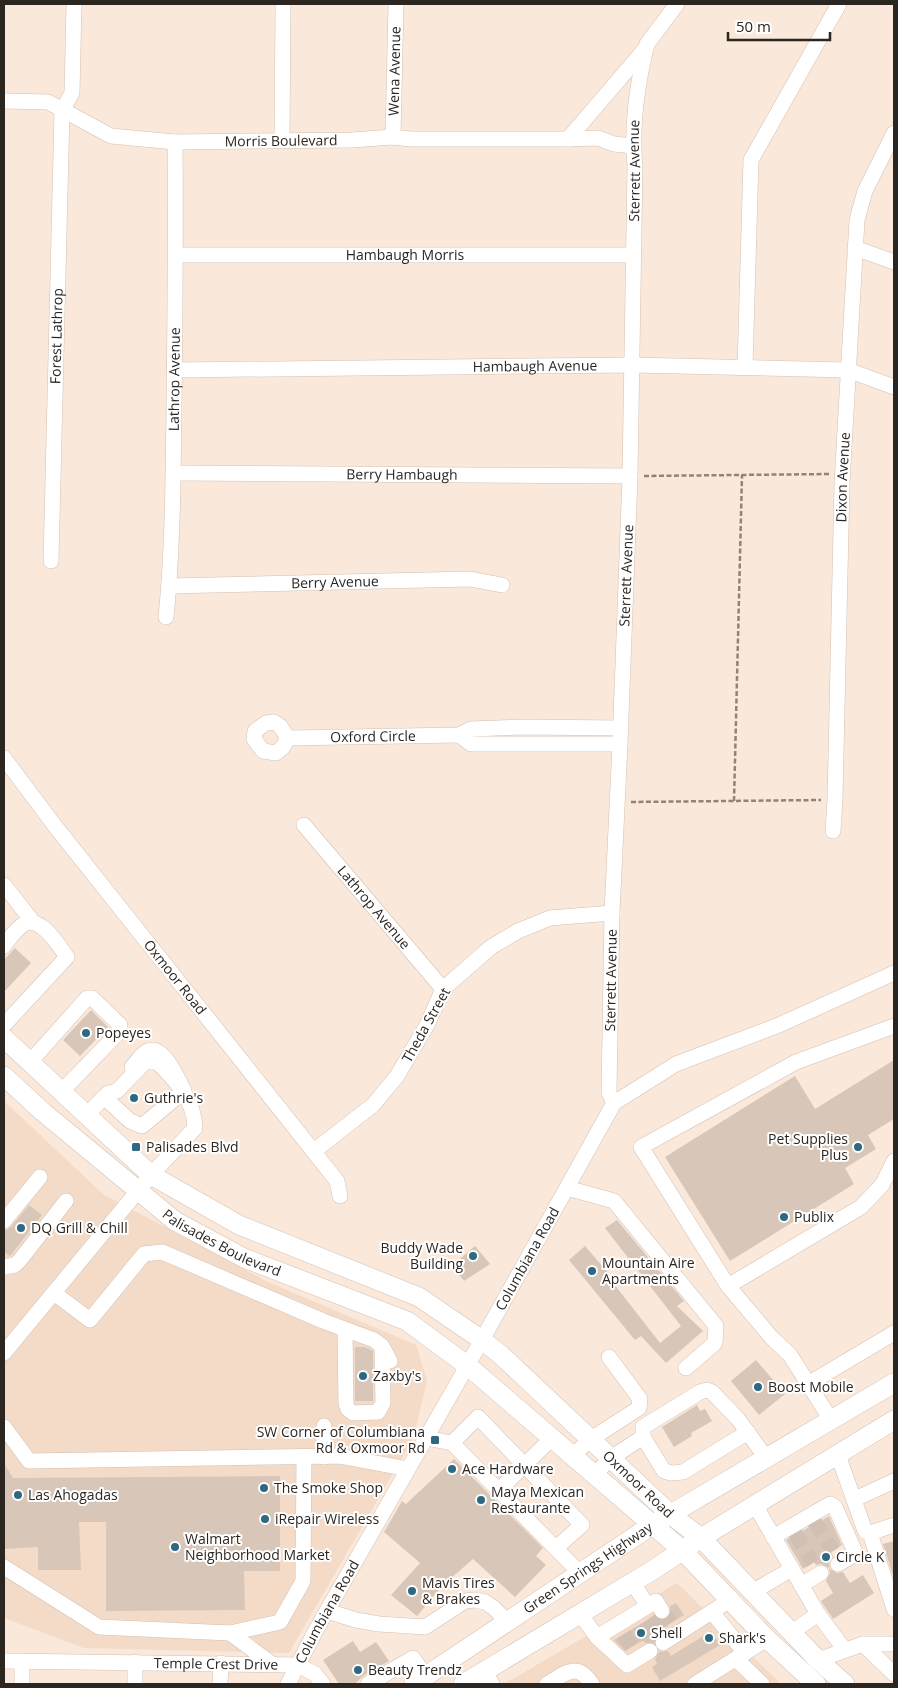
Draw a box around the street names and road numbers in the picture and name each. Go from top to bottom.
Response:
street label: Wena Avenue [383,26,404,116]
street label: Sterrett Avenue [624,119,644,222]
street label: Morris Boulevard [225,130,338,150]
street label: Hambaugh Morris [346,245,465,264]
street label: Forest Lathrop [45,288,67,384]
street label: Lathrop Avenue [164,327,184,431]
street label: Hambaugh Avenue [473,355,598,376]
street label: Dixon Avenue [831,431,854,523]
street label: Berry Hambaugh [346,464,458,484]
street label: Sterrett Avenue [614,524,637,627]
street label: Berry Avenue [291,571,379,592]
street label: Oxford Circle [330,726,416,746]
street label: Lathrop Avenue [333,861,415,953]
street label: Sterrett Avenue [600,929,621,1032]
street label: Oxmoor Road [140,935,211,1018]
street label: Theda Street [397,984,454,1066]
street label: Columbiana Road [490,1203,563,1314]
street label: Palisades Boulevard [159,1204,284,1280]
street label: Oxmoor Road [599,1446,678,1522]
street label: Green Springs Highway [519,1517,657,1618]
street label: Columbiana Road [290,1556,363,1667]
street label: Temple Crest Drive [154,1653,278,1674]

